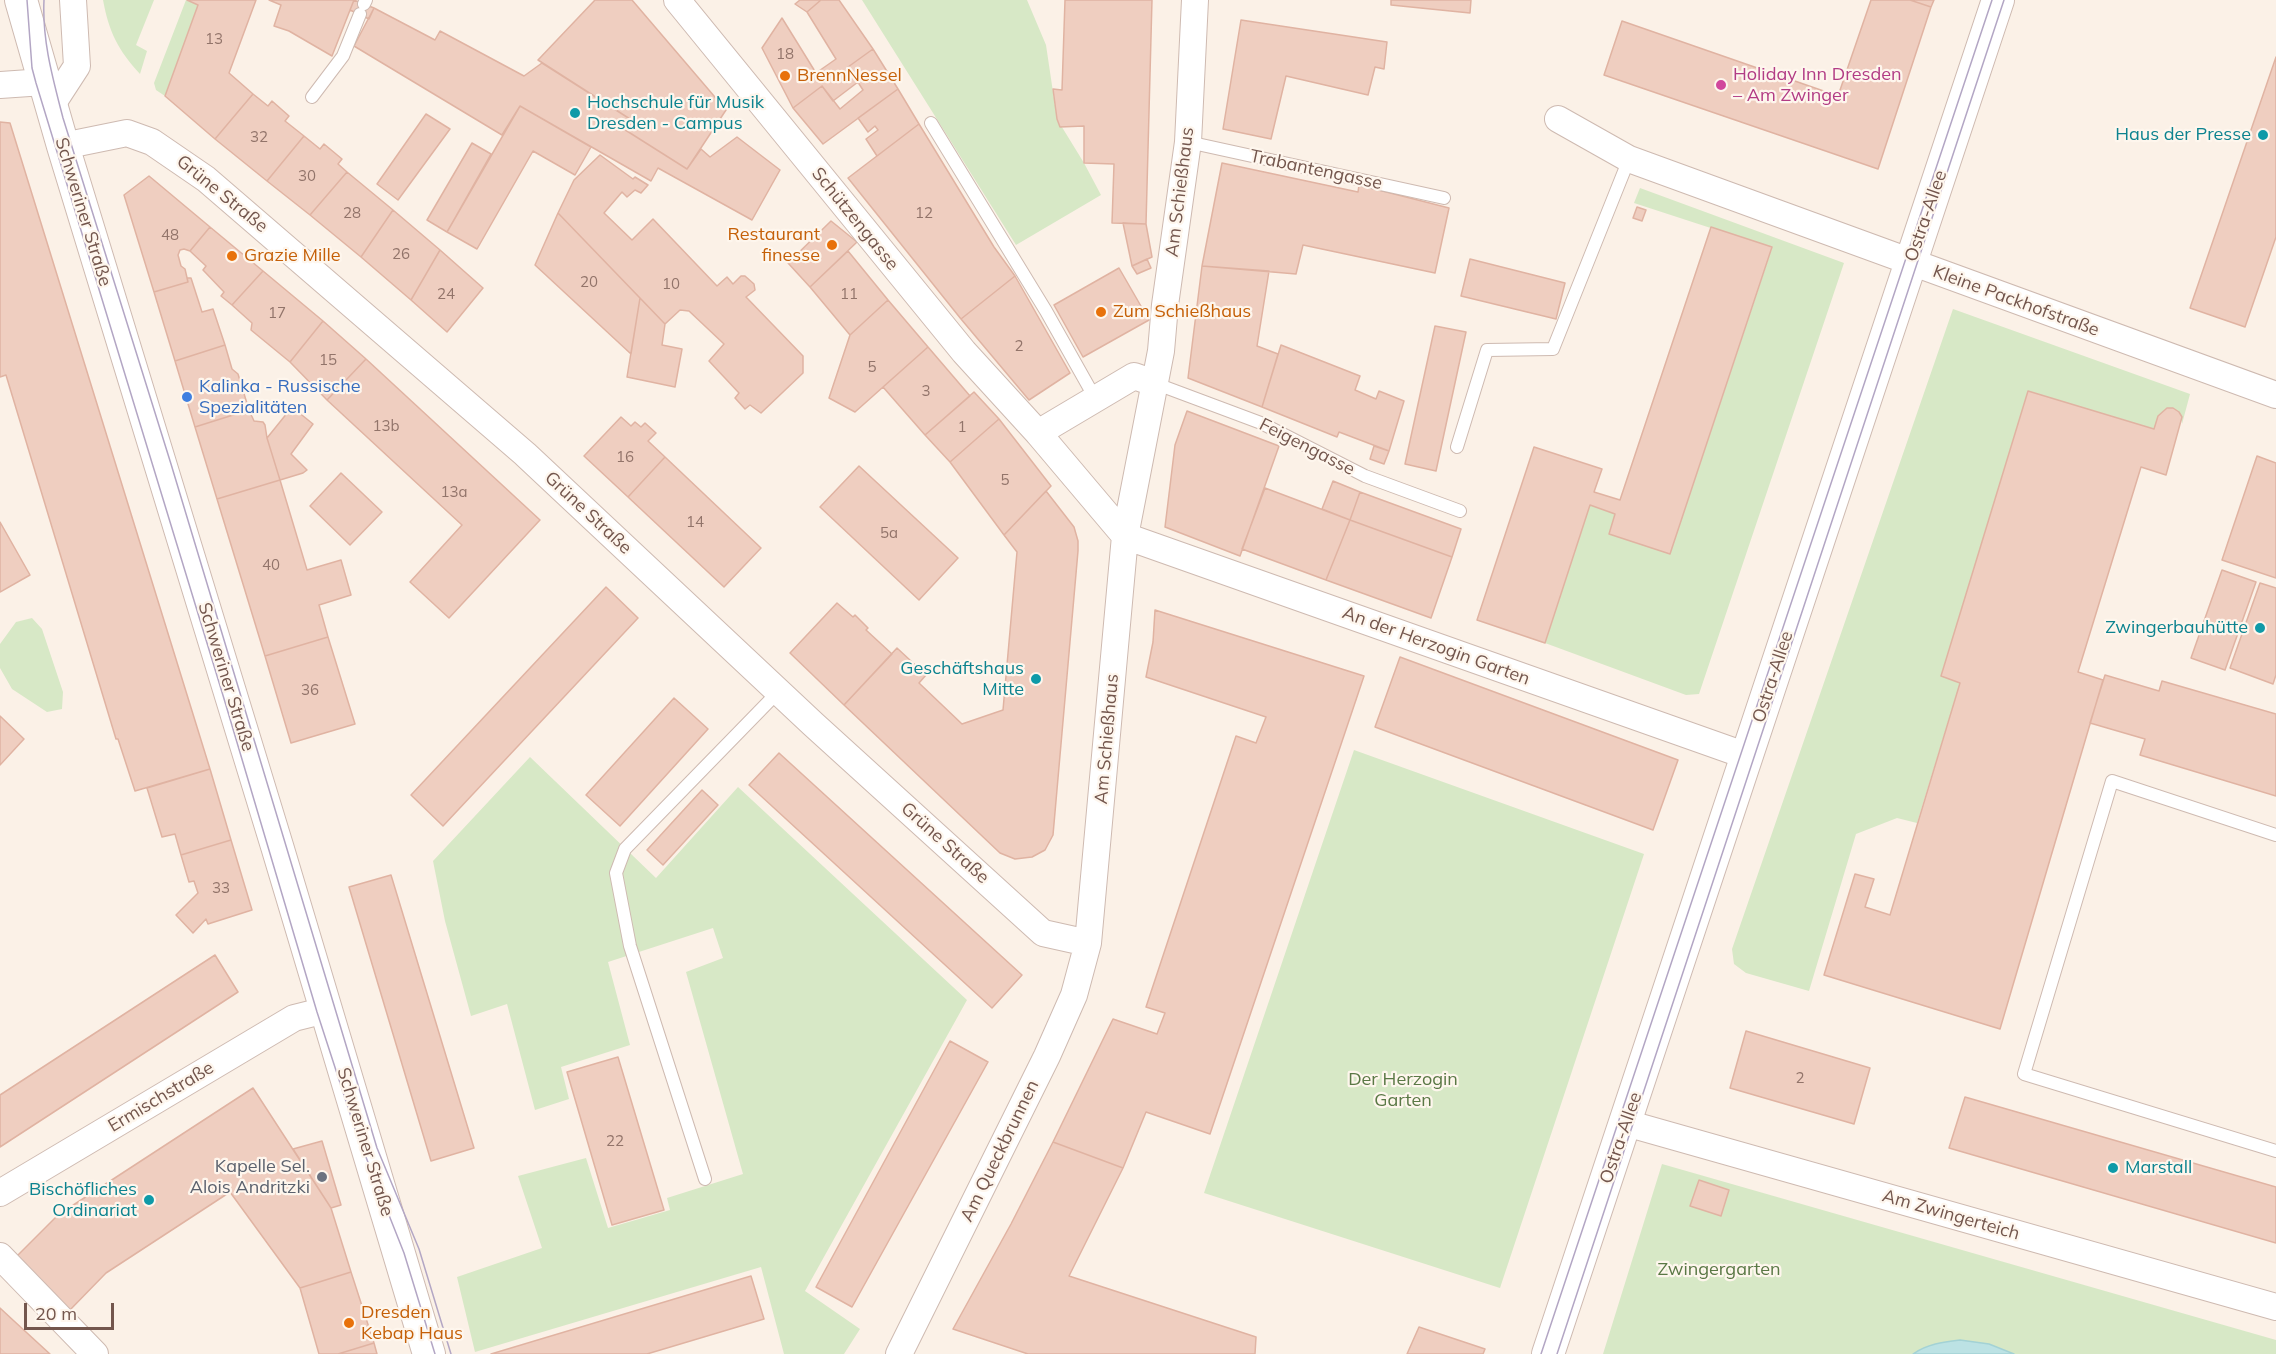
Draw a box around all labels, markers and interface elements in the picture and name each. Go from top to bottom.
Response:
house number: 13 [205,30,223,48]
house number: 18 [776,45,794,63]
place label: Holiday Inn Dresden – Am Zwinger [1733,64,1902,106]
place label: BrennNessel [797,65,902,87]
marker: BrennNessel [778,69,792,83]
marker: Holiday Inn Dresden – Am Zwinger [1714,78,1728,92]
place label: Hochschule für Musik Dresden - Campus [587,92,764,134]
marker: Hochschule für Musik Dresden - Campus [568,106,582,120]
place label: Haus der Presse [2115,124,2251,146]
street label: Am Schießhaus [1161,126,1199,258]
house number: 32 [250,128,268,146]
marker: Haus der Presse [2256,128,2270,142]
street label: Schweriner Straße [50,135,116,289]
street label: Trabantengasse [1248,145,1384,195]
street label: Grüne Straße [172,151,272,237]
street label: Schützengasse [807,163,903,275]
house number: 30 [298,167,316,185]
street label: Ostra-Allee [1900,168,1952,264]
house number: 28 [343,204,361,222]
house number: 12 [915,204,933,222]
place label: Restaurant finesse [728,224,820,266]
house number: 48 [161,226,179,244]
marker: Restaurant finesse [825,238,839,252]
place label: Grazie Mille [244,245,341,267]
house number: 26 [392,245,410,263]
marker: Grazie Mille [225,249,239,263]
street label: Kleine Packhofstraße [1930,261,2102,341]
house number: 20 [580,273,598,291]
house number: 10 [662,275,680,293]
house number: 24 [437,285,455,303]
house number: 11 [840,285,858,303]
place label: Zum Schießhaus [1113,301,1251,323]
house number: 17 [268,304,286,322]
marker: Zum Schießhaus [1094,305,1108,319]
house number: 2 [1015,337,1023,355]
house number: 15 [319,351,337,369]
house number: 5 [868,358,876,376]
place label: Kalinka - Russische Spezialitäten [199,376,361,418]
house number: 3 [922,382,930,400]
marker: Kalinka - Russische Spezialitäten [180,390,194,404]
street label: Feigengasse [1256,414,1358,480]
house number: 13b [373,417,399,435]
house number: 1 [958,418,966,436]
house number: 16 [616,448,634,466]
street label: Grüne Straße [540,467,636,559]
house number: 5 [1001,471,1009,489]
house number: 13a [441,483,467,501]
house number: 14 [686,513,704,531]
house number: 5a [880,524,898,542]
house number: 40 [262,556,280,574]
street label: Schweriner Straße [193,600,259,754]
street label: An der Herzogin Garten [1339,602,1533,690]
place label: Zwingerbauhütte [2105,617,2248,639]
marker: Zwingerbauhütte [2253,621,2267,635]
street label: Ostra-Allee [1748,628,1798,726]
place label: Geschäftshaus Mitte [900,658,1024,700]
marker: Geschäftshaus Mitte [1029,672,1043,686]
street label: Am Schießhaus [1091,673,1123,805]
house number: 36 [301,681,319,699]
street label: Grüne Straße [897,798,993,888]
house number: 33 [212,879,230,897]
street label: Ermischstraße [104,1057,218,1137]
street label: Schweriner Straße [332,1065,398,1219]
park label: Der Herzogin Garten [1348,1069,1458,1112]
house number: 2 [1796,1069,1804,1087]
street label: Am Queckbrunnen [956,1077,1044,1225]
street label: Ostra-Allee [1595,1090,1647,1186]
house number: 22 [606,1132,624,1150]
place label: Kapelle Sel. Alois Andritzki [190,1156,310,1198]
place label: Marstall [2125,1157,2192,1179]
marker: Marstall [2106,1161,2120,1175]
marker: Kapelle Sel. Alois Andritzki [315,1170,329,1184]
place label: Bischöfliches Ordinariat [29,1179,137,1222]
street label: Am Zwingerteich [1880,1185,2022,1245]
marker: Bischöfliches Ordinariat [142,1193,156,1207]
park label: Zwingergarten [1658,1259,1780,1281]
scale bar [27,1291,117,1329]
text: 20 m [35,1302,77,1325]
place label: Dresden Kebap Haus [361,1302,463,1344]
marker: Dresden Kebap Haus [342,1316,356,1330]

